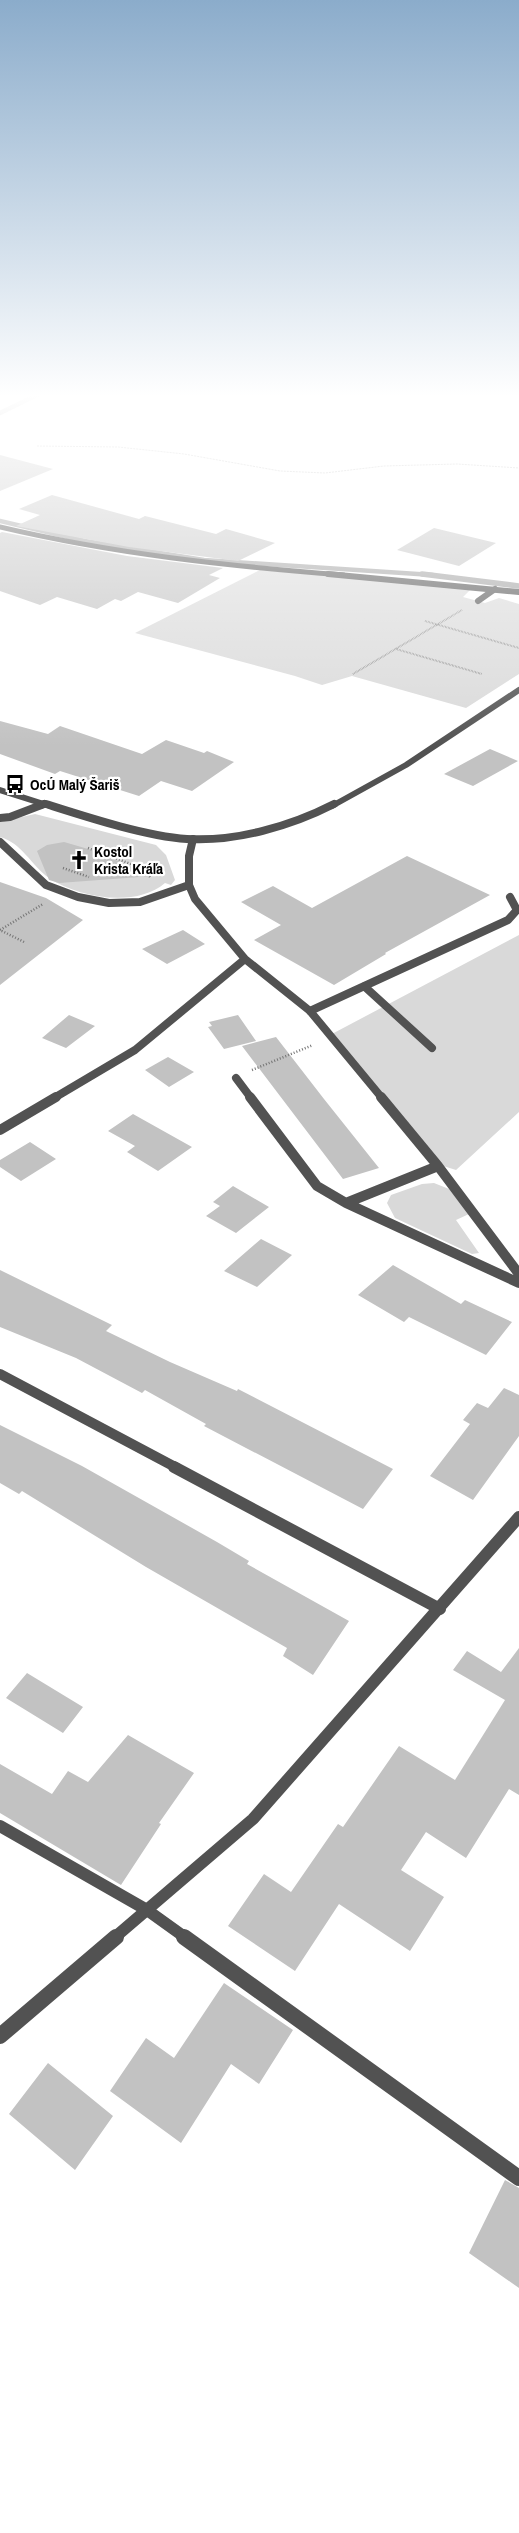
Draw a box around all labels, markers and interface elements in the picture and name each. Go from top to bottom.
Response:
bus stop icon: OcÚ Malý Šariš [4,773,26,795]
place label: OcÚ Malý Šariš [30,774,120,795]
place label: Kostol Krista Kráľa [94,841,163,879]
church icon: Kostol Krista Kráľa [68,849,90,871]

